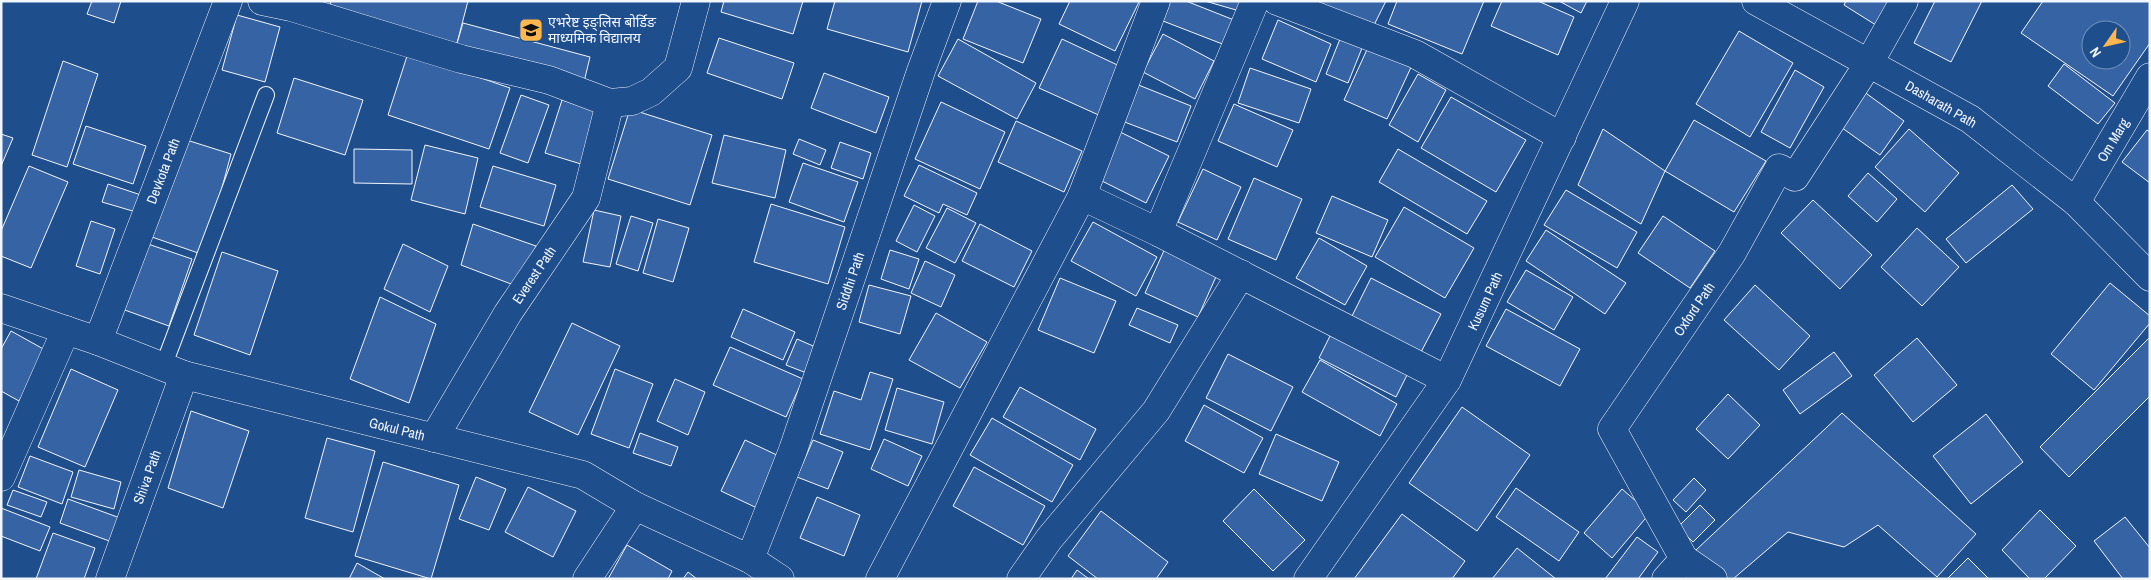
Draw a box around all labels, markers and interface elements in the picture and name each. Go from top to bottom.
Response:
place label: एभरेष्ट इङ्लिस बोर्डिङ माध्यमिक विद्यालय [548,13,657,47]
school or university icon: एभरेष्ट इङ्लिस बोर्डिङ माध्यमिक विद्यालय [518,17,544,43]
north arrow [2081,20,2131,70]
text: N [2085,44,2105,61]
street label: Dasharath Path [1902,76,1980,132]
street label: Om Marg [2093,114,2133,165]
street label: Devkota Path [142,136,184,206]
street label: Everest Path [508,243,560,307]
street label: Siddhi Path [832,250,868,312]
street label: Kusum Path [1464,269,1506,333]
street label: Oxford Path [1669,279,1719,339]
street label: Gokul Path [367,413,427,445]
street label: Shiva Path [129,448,165,506]

